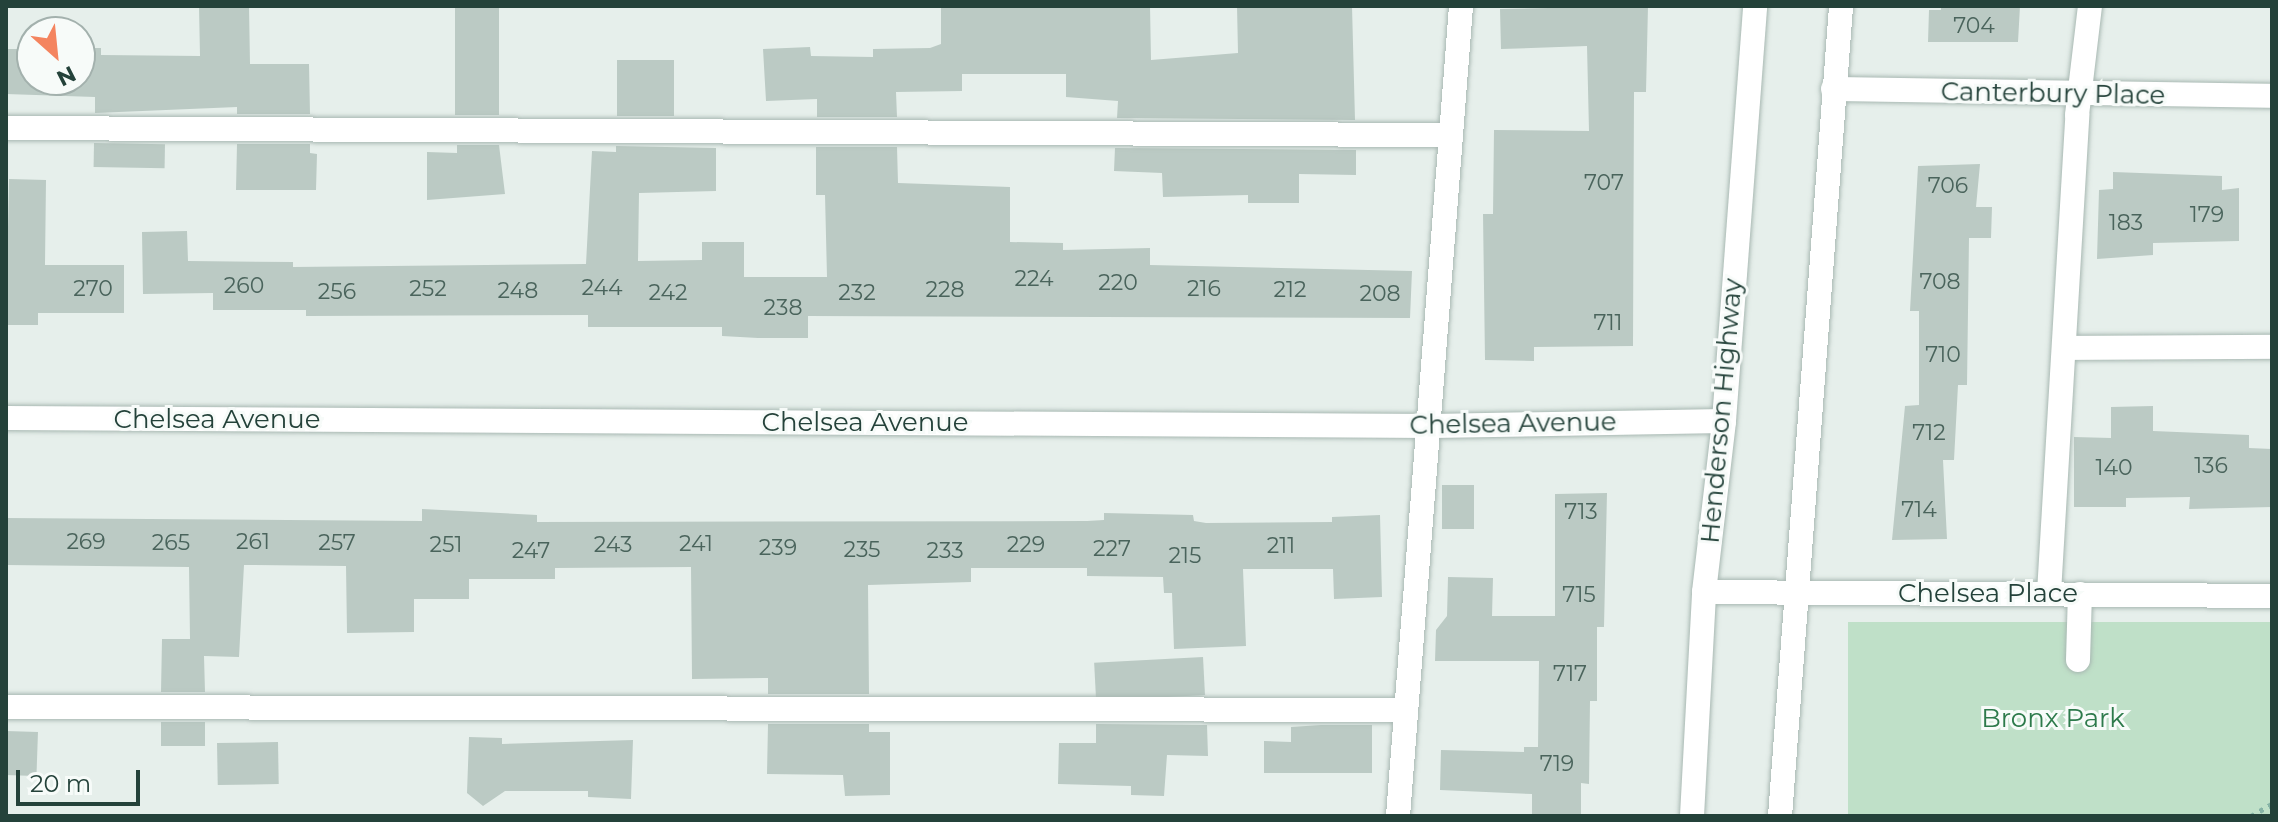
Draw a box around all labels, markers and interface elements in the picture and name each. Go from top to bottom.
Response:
house number: 704 [1953,13,1995,39]
north arrow [16,16,96,96]
text: N [52,60,80,92]
street label: Canterbury Place [1940,76,2166,112]
house number: 707 [1584,170,1624,196]
house number: 706 [1928,173,1968,199]
house number: 179 [2190,202,2224,228]
house number: 183 [2109,210,2143,236]
house number: 224 [1014,266,1054,292]
house number: 708 [1919,269,1961,295]
house number: 220 [1098,270,1138,296]
house number: 260 [224,273,264,299]
house number: 244 [581,275,623,301]
house number: 270 [73,276,113,302]
house number: 252 [409,276,447,302]
house number: 216 [1187,276,1221,302]
house number: 228 [925,277,965,303]
house number: 212 [1274,277,1306,303]
street label: Henderson Highway [1695,277,1749,545]
house number: 248 [498,278,538,304]
house number: 256 [318,279,356,305]
house number: 242 [649,280,687,306]
house number: 232 [838,280,876,306]
house number: 208 [1359,281,1401,307]
house number: 238 [764,295,802,321]
house number: 711 [1593,310,1623,336]
house number: 710 [1925,342,1961,368]
street label: Chelsea Avenue [114,404,320,436]
street label: Chelsea Avenue [762,407,968,439]
street label: Chelsea Avenue [1409,407,1617,441]
house number: 712 [1912,420,1946,446]
house number: 136 [2194,453,2228,479]
house number: 140 [2095,455,2133,481]
house number: 714 [1901,497,1937,523]
house number: 713 [1564,499,1598,525]
house number: 269 [66,529,106,555]
house number: 261 [236,529,270,555]
house number: 265 [152,530,190,556]
house number: 257 [318,530,356,556]
house number: 241 [679,531,713,557]
house number: 251 [430,532,462,558]
house number: 243 [594,532,632,558]
house number: 229 [1007,532,1045,558]
house number: 211 [1267,533,1295,559]
house number: 239 [759,535,797,561]
house number: 227 [1093,536,1131,562]
house number: 235 [843,537,881,563]
house number: 247 [512,538,550,564]
house number: 233 [926,538,964,564]
house number: 215 [1169,543,1201,569]
street label: Chelsea Place [1898,578,2078,610]
house number: 715 [1562,582,1596,608]
house number: 717 [1553,661,1587,687]
park label: Bronx Park [1981,703,2125,735]
house number: 719 [1540,751,1574,777]
scale bar [20,754,144,804]
text: 20 m [30,769,91,798]

